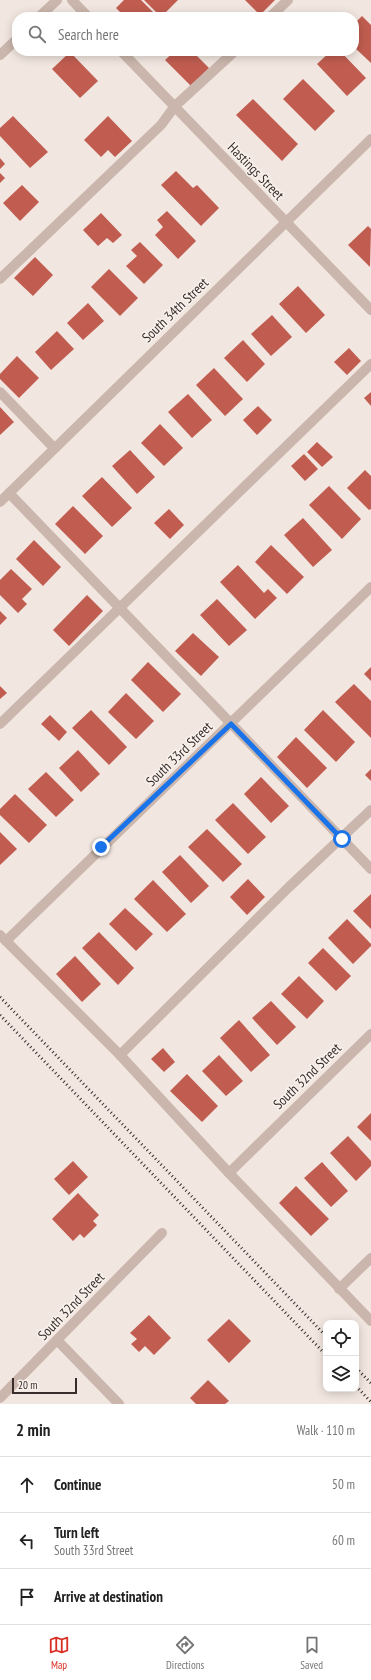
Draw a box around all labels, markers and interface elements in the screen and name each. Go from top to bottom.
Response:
search box [12,12,359,56]
icon: search [26,23,48,45]
text: Search here [58,25,119,44]
street label: Hastings Street [224,138,288,204]
street label: South 34th Street [138,274,212,346]
street label: South 33rd Street [142,718,216,790]
route start [333,830,351,848]
route end [92,838,110,856]
street label: South 32nd Street [269,1039,345,1113]
street label: South 32nd Street [34,1268,108,1344]
map controls [323,1320,359,1392]
button: locate [323,1320,359,1356]
button: layers [323,1356,359,1392]
scale bar [12,1376,77,1395]
text: 20 m [18,1378,37,1392]
text: 2 min [16,1419,50,1441]
text: Walk · 110 m [297,1422,355,1439]
icon: ahead [16,1474,38,1496]
text: Continue [54,1475,101,1494]
text: 50 m [332,1476,355,1493]
text: Turn left [54,1523,99,1542]
icon: left [16,1530,38,1552]
text: 60 m [332,1532,355,1549]
text: South 33rd Street [54,1542,133,1559]
icon: arrive [16,1586,38,1608]
text: Arrive at destination [54,1587,163,1606]
tab: Map [48,1634,70,1672]
tab: Directions [166,1634,204,1672]
tab: Saved [300,1634,323,1672]

